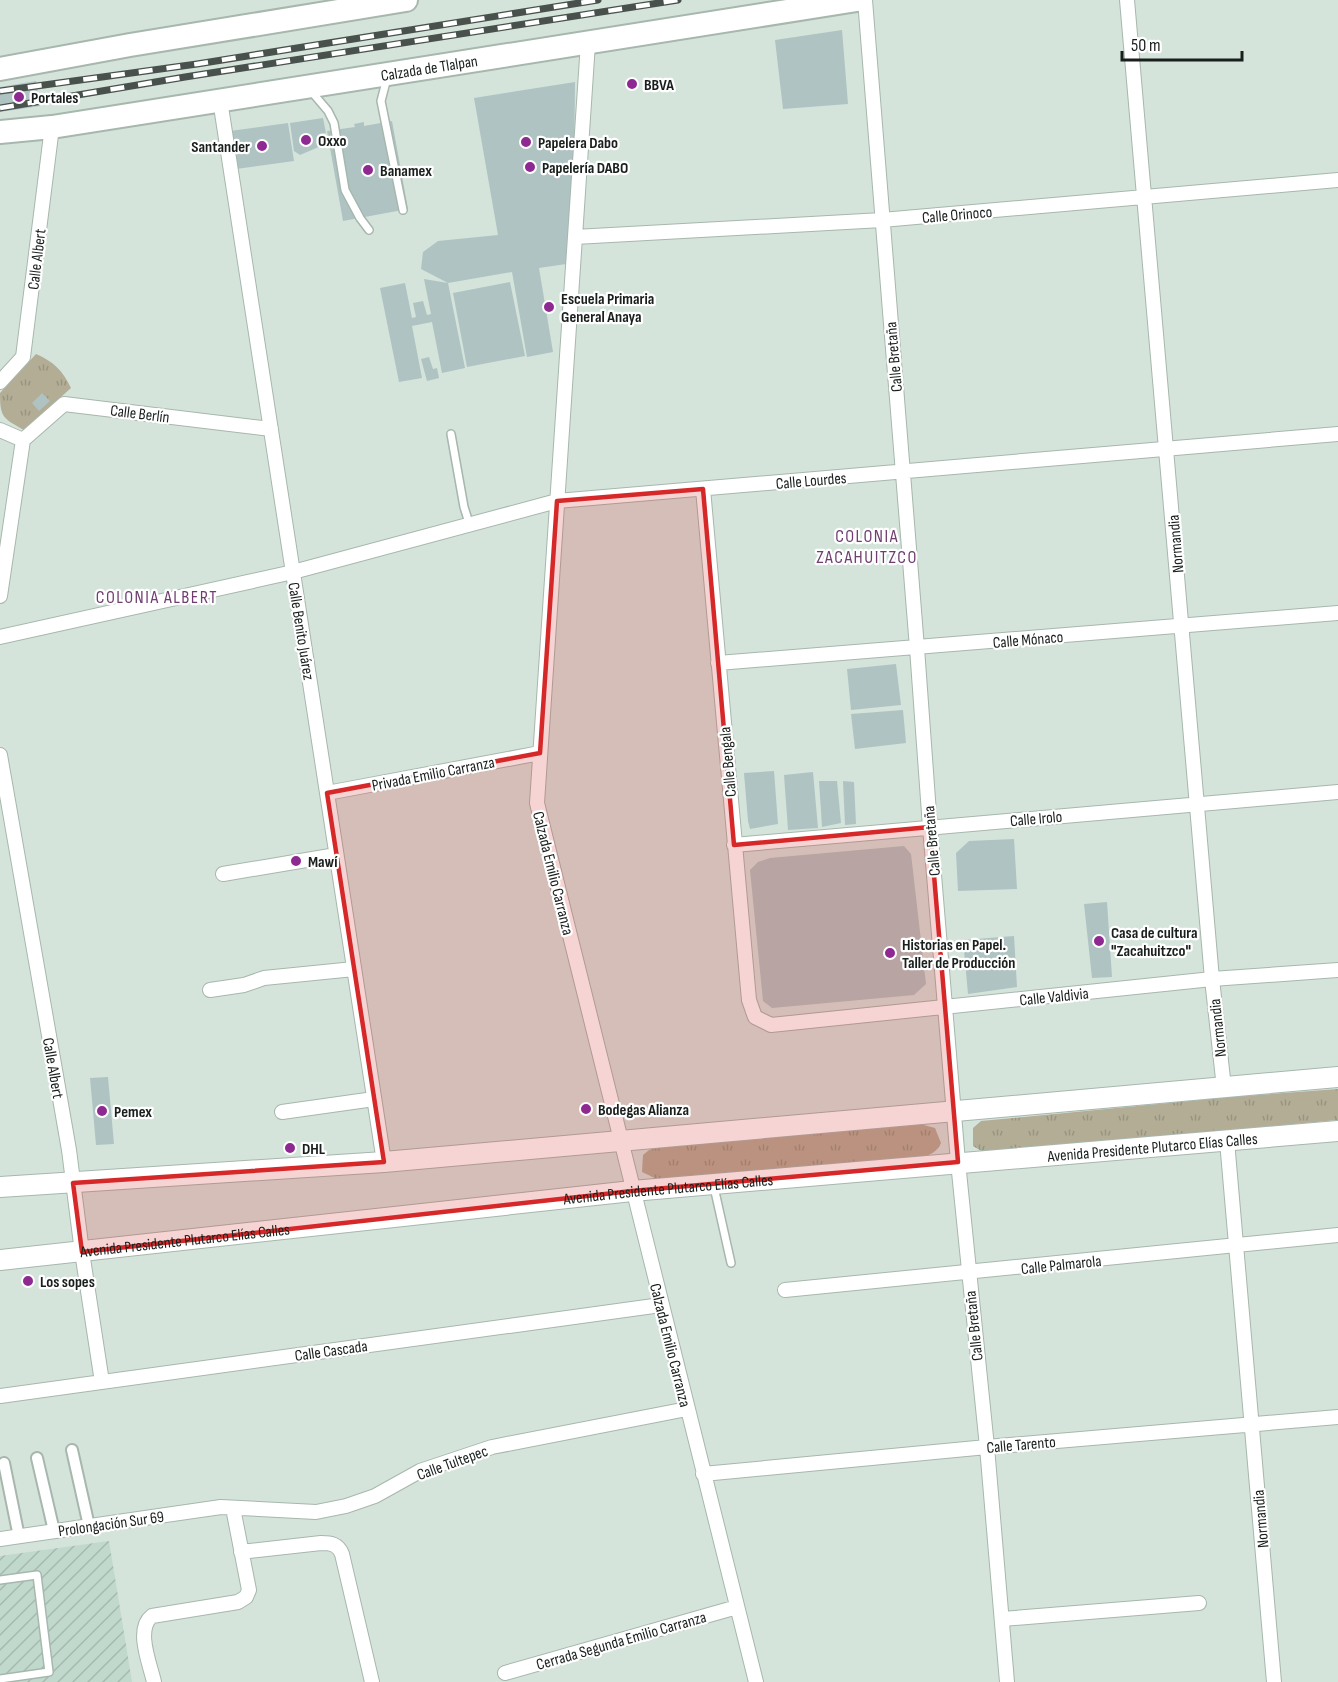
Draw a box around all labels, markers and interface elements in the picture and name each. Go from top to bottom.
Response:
scale bar [1122,24,1242,62]
text: 50 m [1131,35,1161,56]
street label: Calzada de Tlalpan [380,52,479,86]
place label: BBVA [644,76,674,95]
marker: BBVA [625,77,639,91]
place label: Portales [31,89,78,108]
marker: Portales [12,90,26,104]
place label: Oxxo [318,132,346,151]
marker: Oxxo [299,133,313,147]
place label: Papelera Dabo [538,134,618,153]
marker: Papelera Dabo [519,135,533,149]
place label: Santander [191,138,250,157]
marker: Santander [255,139,269,153]
place label: Papelería DABO [542,159,628,178]
marker: Papelería DABO [523,160,537,174]
place label: Banamex [380,162,432,181]
marker: Banamex [361,163,375,177]
street label: Calle Orinoco [921,203,993,228]
street label: Calle Albert [24,227,51,291]
place label: Escuela Primaria General Anaya [561,290,654,327]
marker: Escuela Primaria General Anaya [542,300,556,314]
street label: Calle Bretaña [882,321,907,393]
street label: Calle Berlín [109,401,171,428]
street label: Calle Lourdes [775,469,847,494]
street label: Normandia [1164,514,1189,574]
district label: COLONIA ZACAHUITZCO [816,526,918,568]
street label: Calle Benito Juárez [283,581,318,682]
district label: COLONIA ALBERT [96,587,218,608]
street label: Calle Mónaco [992,628,1064,653]
street label: Calle Bengala [716,726,741,798]
street label: Privada Emilio Carranza [370,753,496,796]
street label: Calle Bretaña [920,805,945,877]
street label: Calle Irolo [1009,808,1063,831]
street label: Calzada Emilio Carranza [528,810,577,937]
place label: Mawí [308,853,338,872]
marker: Mawí [289,854,303,868]
place label: Casa de cultura "Zacahuitzco" [1111,924,1198,961]
marker: Casa de cultura "Zacahuitzco" [1092,934,1106,948]
place label: Historias en Papel. Taller de Producción [902,936,1015,973]
marker: Historias en Papel. Taller de Producción [883,946,897,960]
street label: Calle Valdivia [1019,984,1090,1011]
street label: Normandia [1206,998,1231,1058]
street label: Calle Albert [38,1036,67,1100]
place label: Bodegas Alianza [598,1101,689,1120]
marker: Bodegas Alianza [579,1102,593,1116]
place label: Pemex [114,1103,152,1122]
marker: Pemex [95,1104,109,1118]
street label: Avenida Presidente Plutarco Elías Calles [1046,1130,1259,1167]
place label: DHL [302,1140,326,1159]
marker: DHL [283,1141,297,1155]
street label: Avenida Presidente Plutarco Elías Calles [561,1171,774,1210]
street label: Avenida Presidente Plutarco Elías Calles [78,1220,291,1262]
street label: Calle Palmarola [1020,1252,1102,1279]
place label: Los sopes [40,1273,95,1292]
marker: Los sopes [21,1274,35,1288]
street label: Calzada Emilio Carranza [645,1282,694,1409]
street label: Calle Bretaña [961,1290,988,1362]
street label: Calle Cascada [294,1337,369,1366]
street label: Calle Tarento [986,1433,1056,1458]
street label: Calle Tultepec [414,1442,491,1485]
street label: Normandia [1249,1489,1274,1549]
street label: Prolongación Sur 69 [57,1508,165,1541]
street label: Cerrada Segunda Emilio Carranza [534,1608,709,1675]

